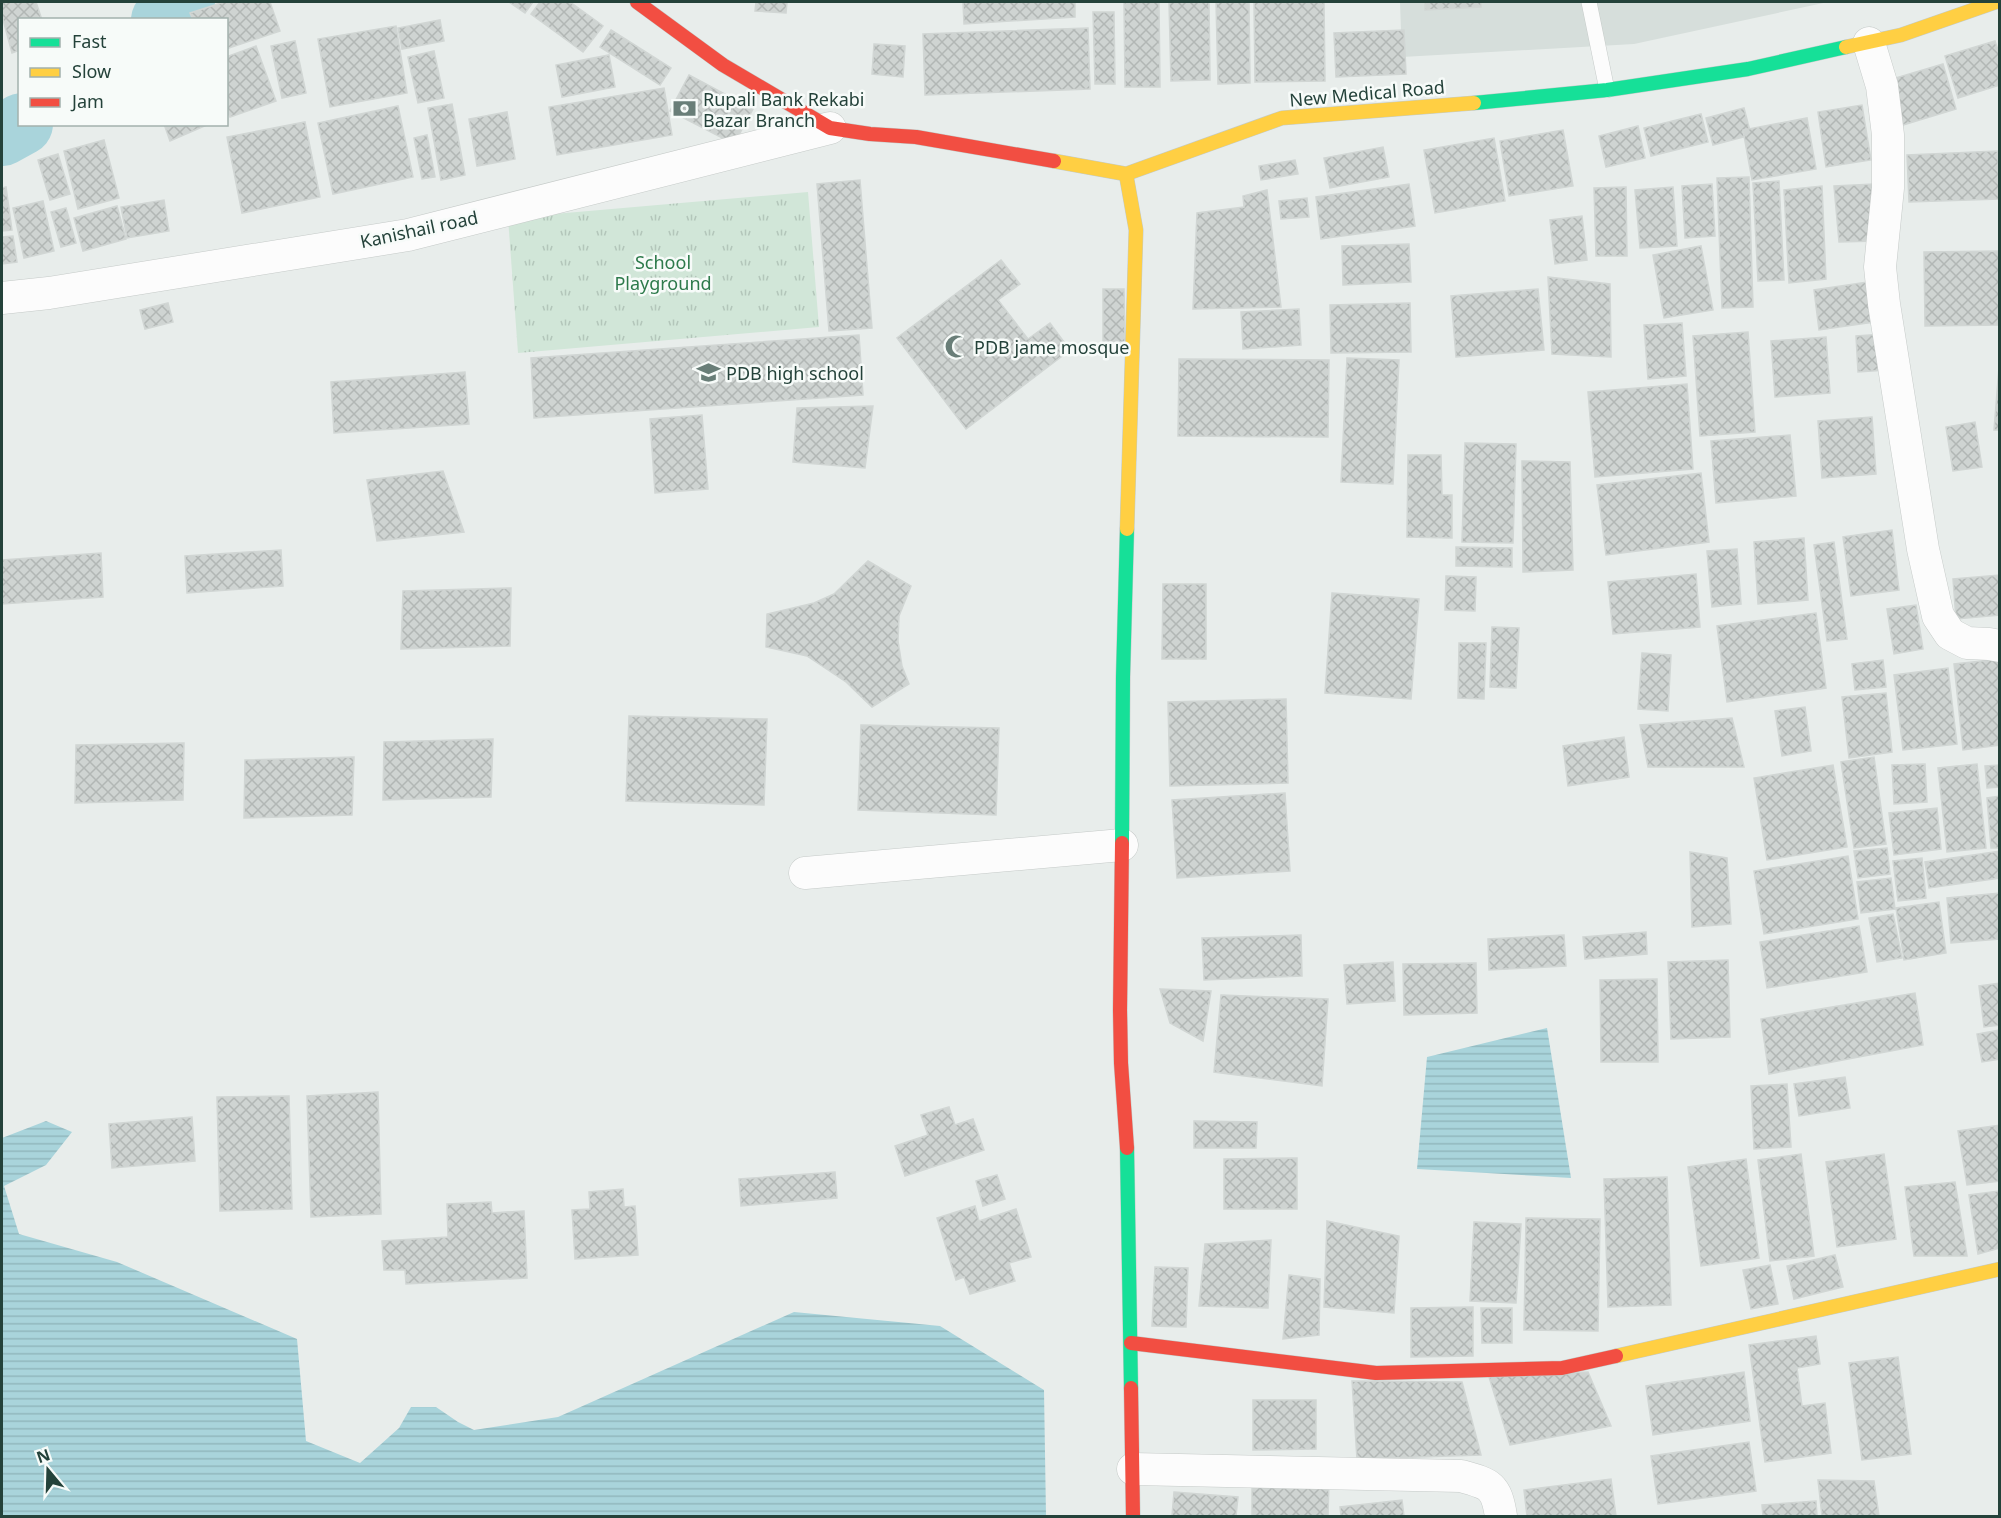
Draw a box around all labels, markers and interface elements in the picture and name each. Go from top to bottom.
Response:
legend [18,18,228,126]
text: Fast [72,29,107,53]
text: Slow [72,59,111,83]
street label: New Medical Road [1288,74,1446,112]
place label: Rupali Bank Rekabi Bazar Branch [703,87,864,132]
text: Jam [70,89,104,113]
bank icon: Rupali Bank Rekabi Bazar Branch [672,96,698,122]
street label: Kanishail road [358,205,480,253]
park label: School Playground [614,250,712,295]
mosque icon: PDB jame mosque [943,334,969,360]
place label: PDB jame mosque [974,335,1130,359]
school or university icon: PDB high school [695,360,721,386]
place label: PDB high school [726,361,864,385]
north arrow [18,1440,78,1500]
text: N [33,1443,53,1468]

